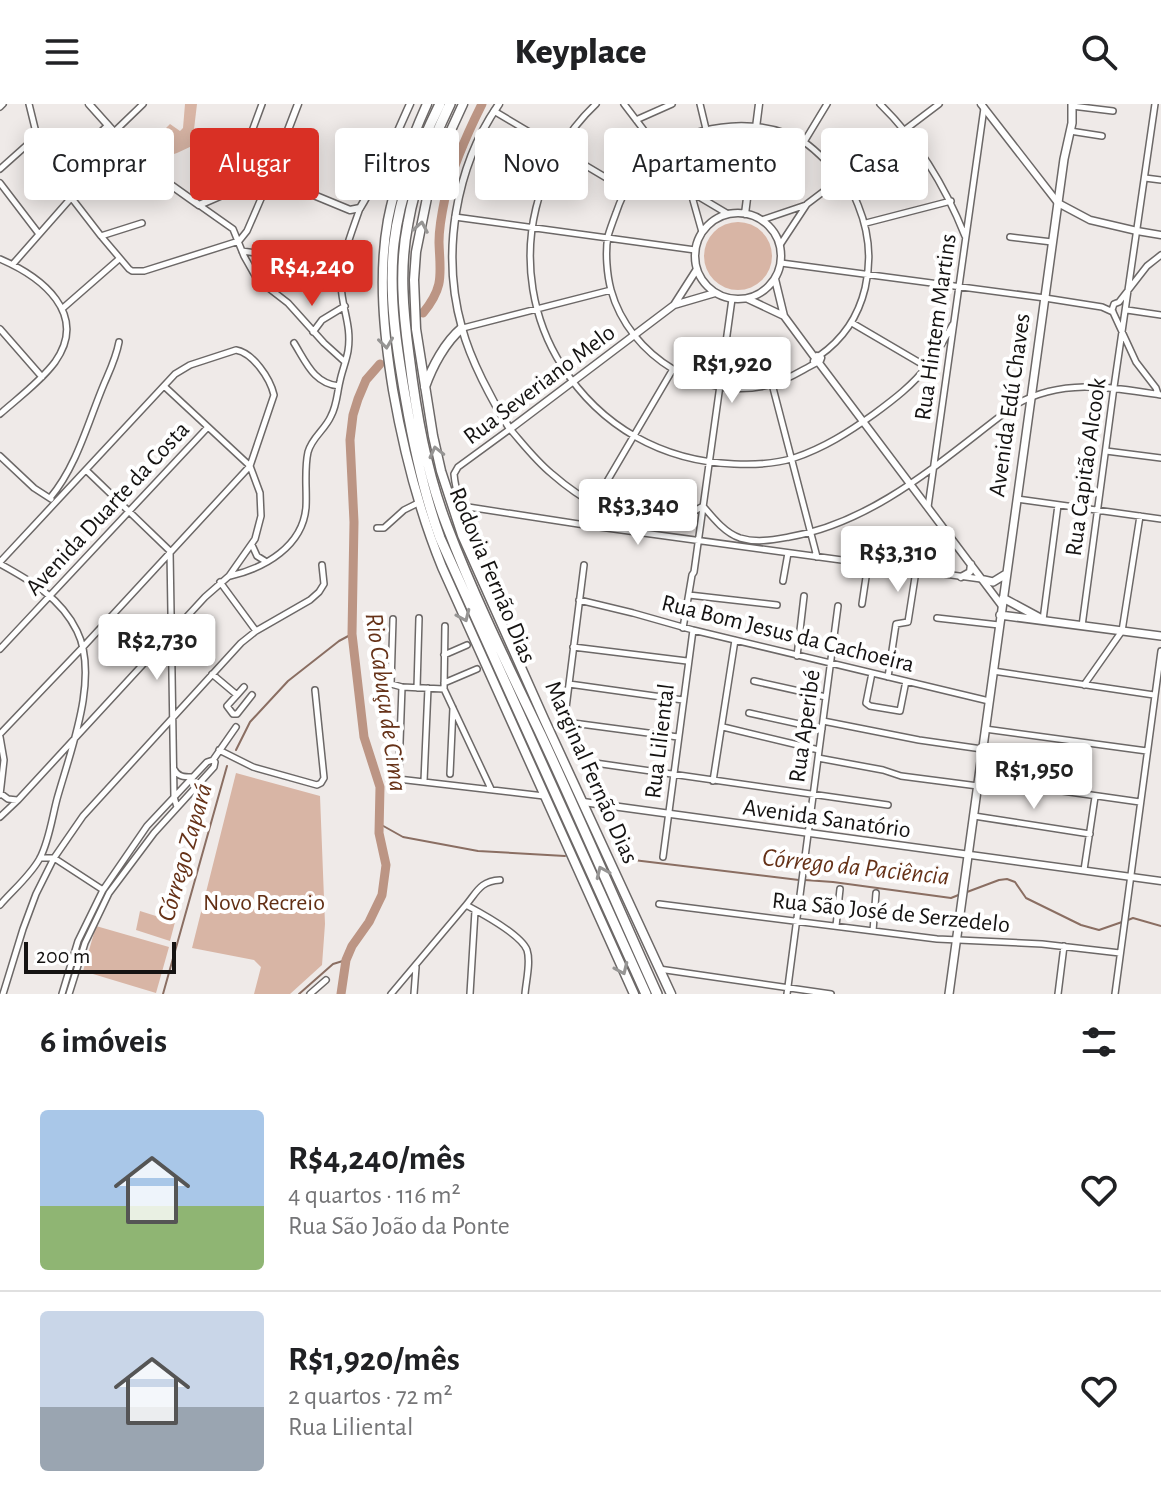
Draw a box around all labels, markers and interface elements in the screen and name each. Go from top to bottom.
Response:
icon: menu [40,30,84,74]
icon: search [1077,30,1121,74]
text: Keyplace [515,34,646,70]
chip: Comprar [24,128,174,200]
chip: Alugar [190,128,319,200]
chip: Filtros [335,128,459,200]
chip: Novo [475,128,588,200]
chip: Apartamento [604,128,805,200]
chip: Casa [821,128,928,200]
one-way arrow [411,220,428,234]
street label: Rua Hintem Martins [911,232,961,422]
pin: R$4,240 [238,240,386,308]
text: R$4,240 [270,253,354,279]
street label: Avenida Edú Chaves [985,312,1035,498]
street label: Rua Severiano Melo [459,320,620,449]
one-way arrow [377,336,394,349]
pin: R$1,920 [658,337,806,405]
text: R$1,920 [692,350,772,376]
street label: Rua Capitão Alcook [1062,376,1110,558]
street label: Avenida Duarte da Costa [21,417,194,600]
one-way arrow [429,445,446,459]
pin: R$3,340 [564,479,712,547]
street label: Rodovia Fernão Dias [444,484,540,667]
text: R$3,340 [597,492,679,518]
pin: R$3,310 [824,526,972,594]
text: R$3,310 [859,539,937,565]
street label: Rua Bom Jesus da Cachoeira [659,591,917,677]
one-way arrow [454,608,470,622]
water label: Rio Cabuçu de Cima [361,611,411,793]
pin: R$2,730 [83,614,231,682]
text: R$2,730 [116,627,198,653]
street label: Rua Aperibé [785,668,825,784]
street label: Marginal Fernão Dias [540,678,642,867]
street label: Rua Liliental [641,682,679,800]
pin: R$1,950 [960,743,1108,811]
text: R$1,950 [994,756,1074,782]
water label: Córrego Zapará [153,780,217,924]
street label: Avenida Sanatório [741,795,912,843]
water label: Córrego da Paciência [761,844,951,890]
one-way arrow [596,866,612,880]
street label: Rua São José de Serzedelo [771,889,1011,937]
park label: Novo Recreio [203,891,325,915]
scale bar [24,938,176,974]
text: 200 m [36,945,90,967]
one-way arrow [613,961,629,975]
icon: filters [1077,1020,1121,1064]
text: 6 imóveis [40,1025,167,1059]
icon: home [104,1142,200,1238]
text: R$4,240/mês [288,1142,465,1176]
icon: heart [1077,1168,1121,1212]
text: 4 quartos · 116 m² [288,1182,461,1208]
text: Rua São João da Ponte [288,1213,510,1239]
icon: home [104,1343,200,1439]
text: R$1,920/mês [288,1343,460,1377]
icon: heart [1077,1369,1121,1413]
text: 2 quartos · 72 m² [288,1383,452,1409]
text: Rua Liliental [288,1414,413,1440]

